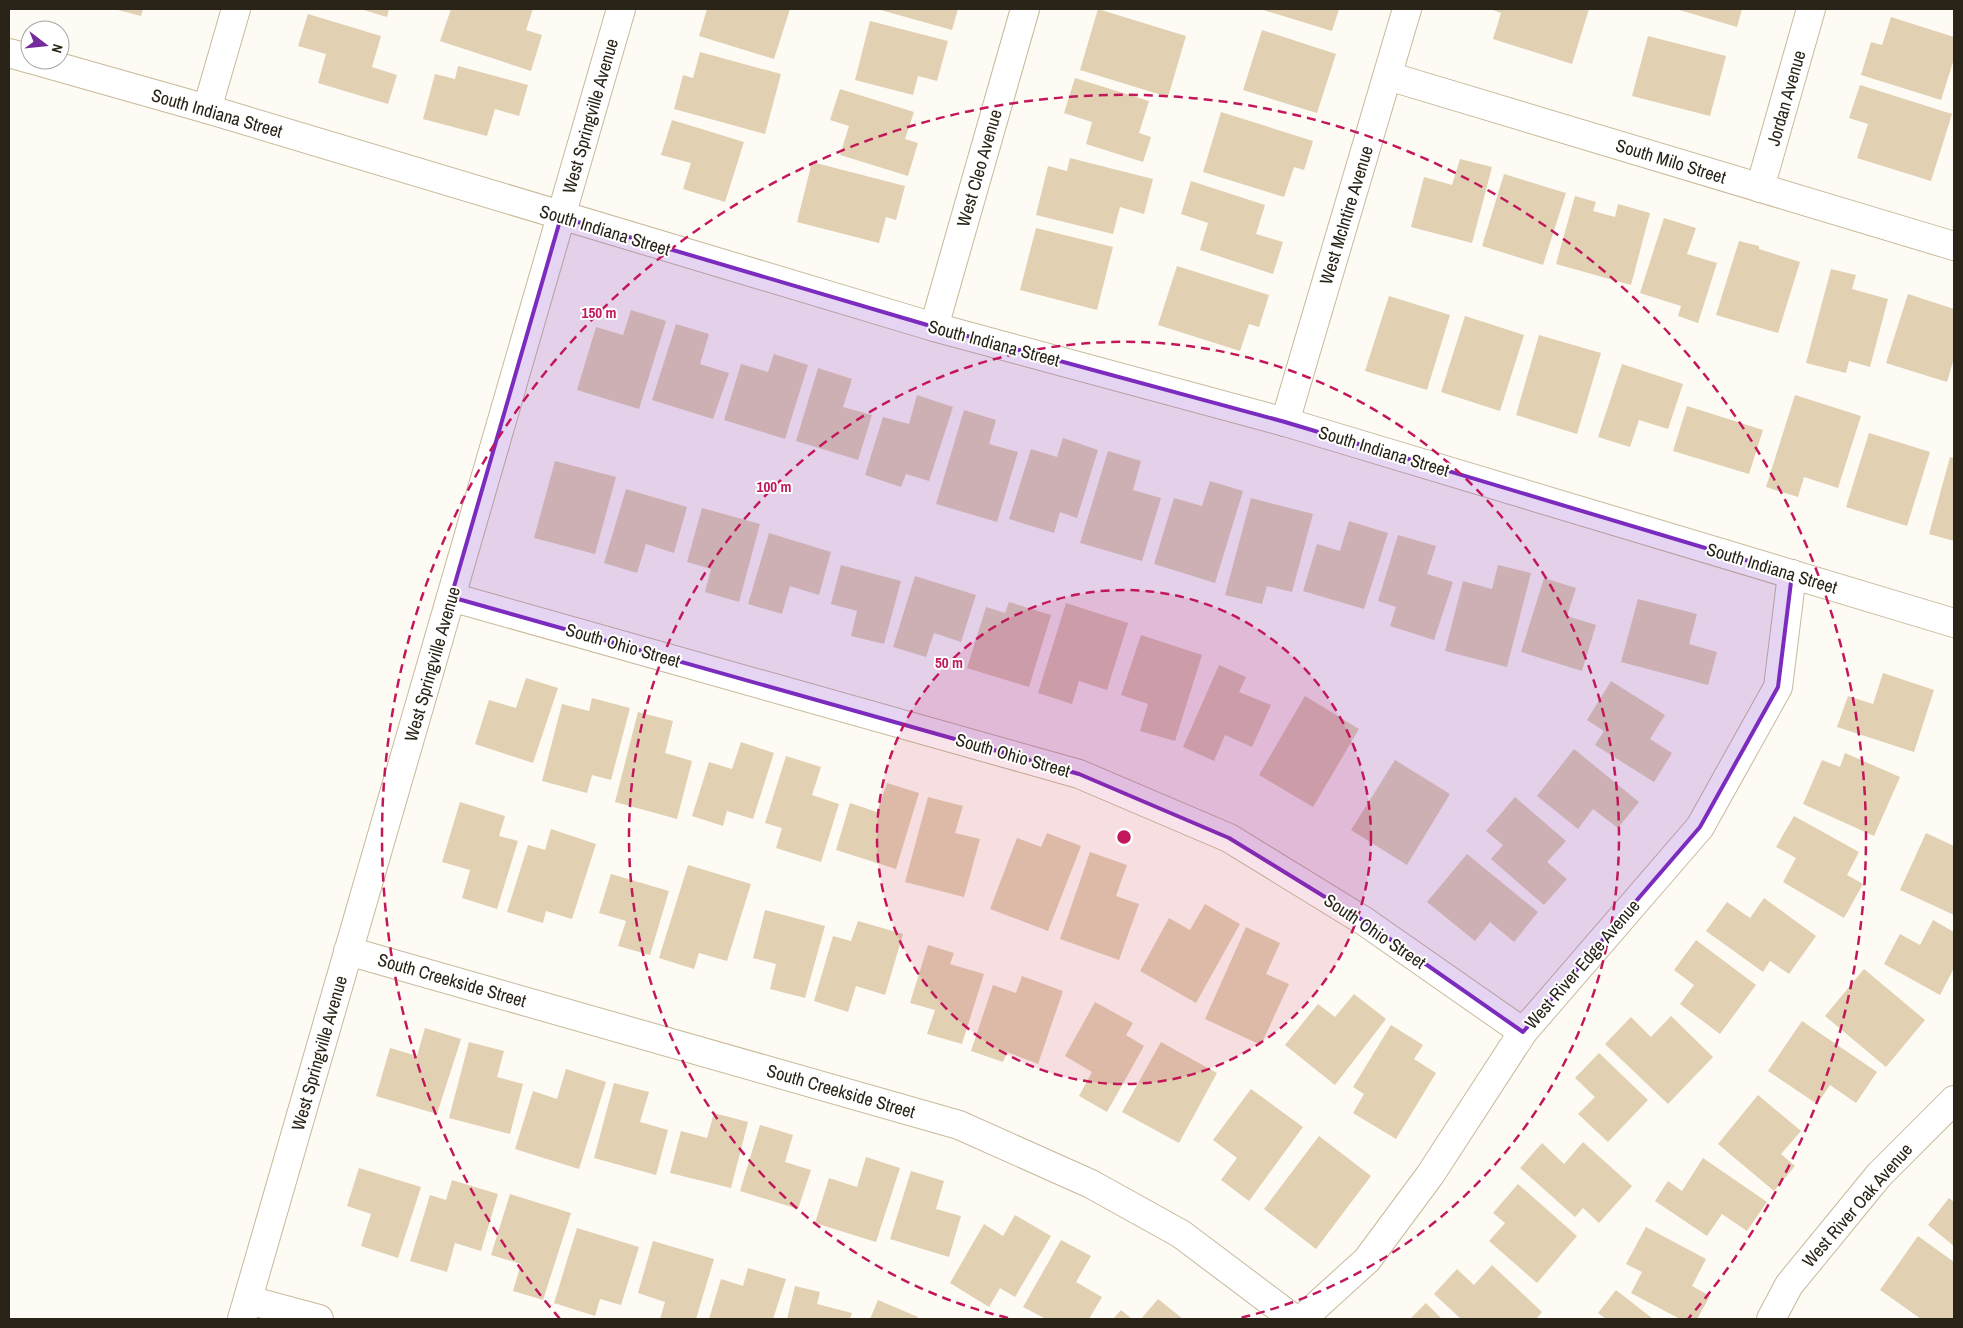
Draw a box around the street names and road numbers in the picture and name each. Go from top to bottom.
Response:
street label: West Springville Avenue [556,36,624,196]
street label: Jordan Avenue [1760,47,1812,149]
street label: South Indiana Street [148,82,286,144]
street label: West Cleo Avenue [950,106,1008,230]
street label: South Milo Street [1613,132,1729,190]
street label: West McIntire Avenue [1313,143,1379,287]
street label: South Indiana Street [537,198,673,262]
street label: South Indiana Street [925,313,1063,373]
street label: South Indiana Street [1316,419,1452,483]
street label: South Indiana Street [1704,536,1840,600]
street label: West Springville Avenue [398,584,466,744]
street label: South Ohio Street [563,617,683,673]
street label: South Ohio Street [953,727,1073,783]
street label: South Ohio Street [1319,888,1431,974]
street label: West River Edge Avenue [1519,894,1645,1034]
street label: South Creekside Street [375,947,529,1013]
street label: West Springville Avenue [285,973,353,1133]
street label: South Creekside Street [764,1058,918,1124]
street label: West River Oak Avenue [1796,1138,1918,1272]

